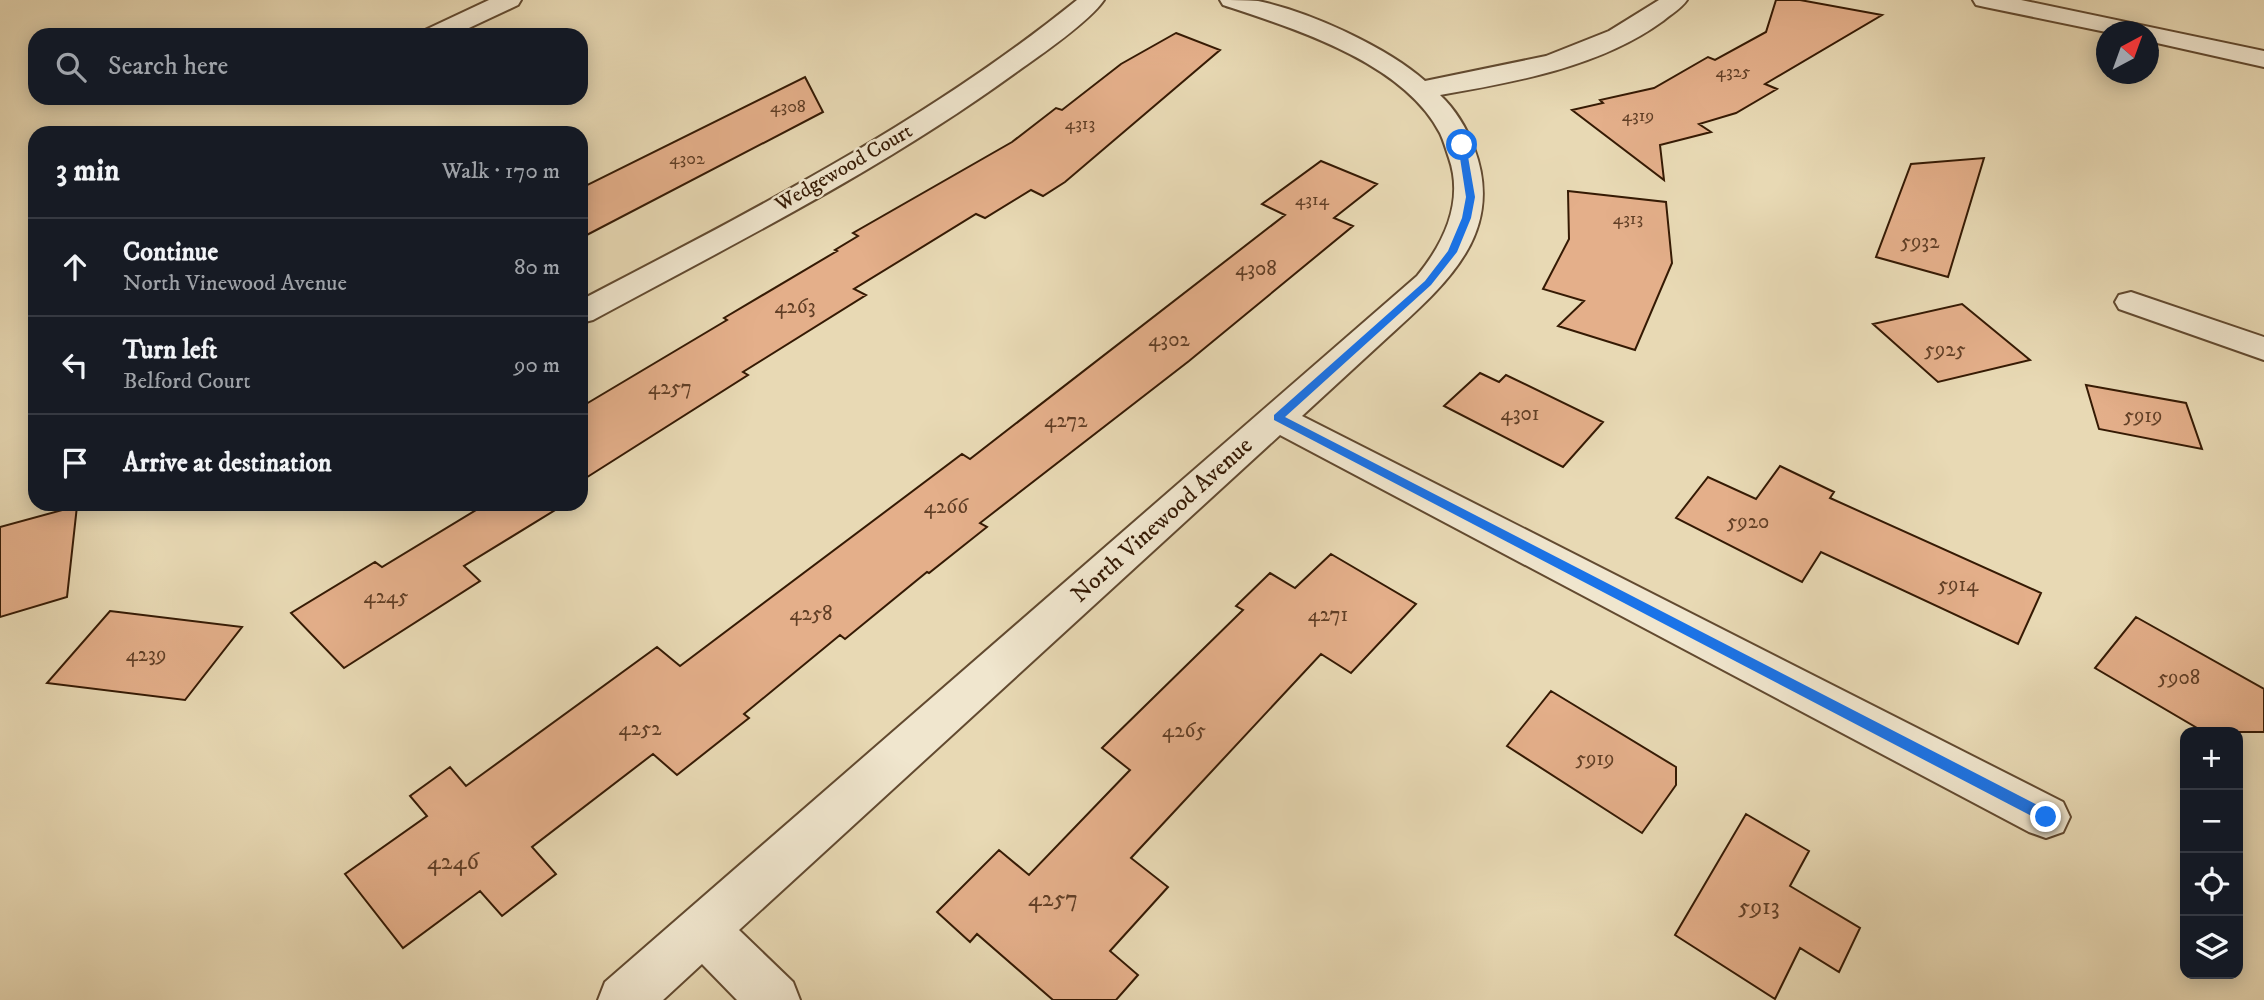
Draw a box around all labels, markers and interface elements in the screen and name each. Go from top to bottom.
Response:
north arrow [2096,21,2159,84]
search box [28,28,588,105]
icon: search [52,48,90,86]
text: Search here [108,50,228,83]
house number: 4325 [1716,61,1750,83]
house number: 4308 [770,96,806,118]
house number: 4319 [1622,105,1654,127]
house number: 4313 [1065,113,1095,135]
street label: Wedgewood Court [770,118,917,218]
route start [1446,129,1477,160]
house number: 4302 [669,148,705,170]
text: 3 min [56,153,120,190]
text: Walk · 170 m [442,157,560,186]
house number: 4314 [1295,189,1330,211]
house number: 4313 [1613,208,1643,230]
house number: 5932 [1900,229,1940,255]
text: Continue [123,236,218,269]
icon: ahead [56,248,94,286]
text: 80 m [514,253,560,282]
house number: 4308 [1235,256,1277,282]
text: North Vinewood Avenue [123,269,347,298]
house number: 4263 [774,294,816,320]
house number: 4302 [1148,327,1190,353]
text: Turn left [123,334,217,367]
house number: 5925 [1924,337,1966,363]
icon: left [56,346,94,384]
text: 90 m [514,351,560,380]
text: Belford Court [123,367,251,396]
house number: 4257 [648,375,692,401]
house number: 4301 [1501,401,1539,427]
house number: 5919 [2124,403,2162,429]
house number: 4272 [1044,408,1088,434]
street label: North Vinewood Avenue [1065,431,1259,609]
icon: arrive [56,444,94,482]
text: Arrive at destination [123,447,332,480]
house number: 4266 [924,494,969,520]
house number: 5920 [1727,509,1769,535]
house number: 5914 [1938,572,1979,598]
house number: 4245 [364,584,408,610]
house number: 4258 [789,601,833,627]
house number: 4271 [1308,602,1348,628]
house number: 4239 [126,642,166,668]
house number: 5908 [2158,665,2200,691]
house number: 4252 [618,716,662,742]
house number: 4265 [1162,718,1206,744]
map controls [2180,727,2243,979]
button: + [2180,727,2243,790]
house number: 5919 [1576,746,1614,772]
button: − [2180,790,2243,853]
route end [2030,801,2061,832]
house number: 4246 [427,847,480,877]
button: locate [2180,853,2243,916]
house number: 4257 [1028,884,1078,914]
house number: 5913 [1738,892,1780,922]
button: layers [2180,916,2243,979]

